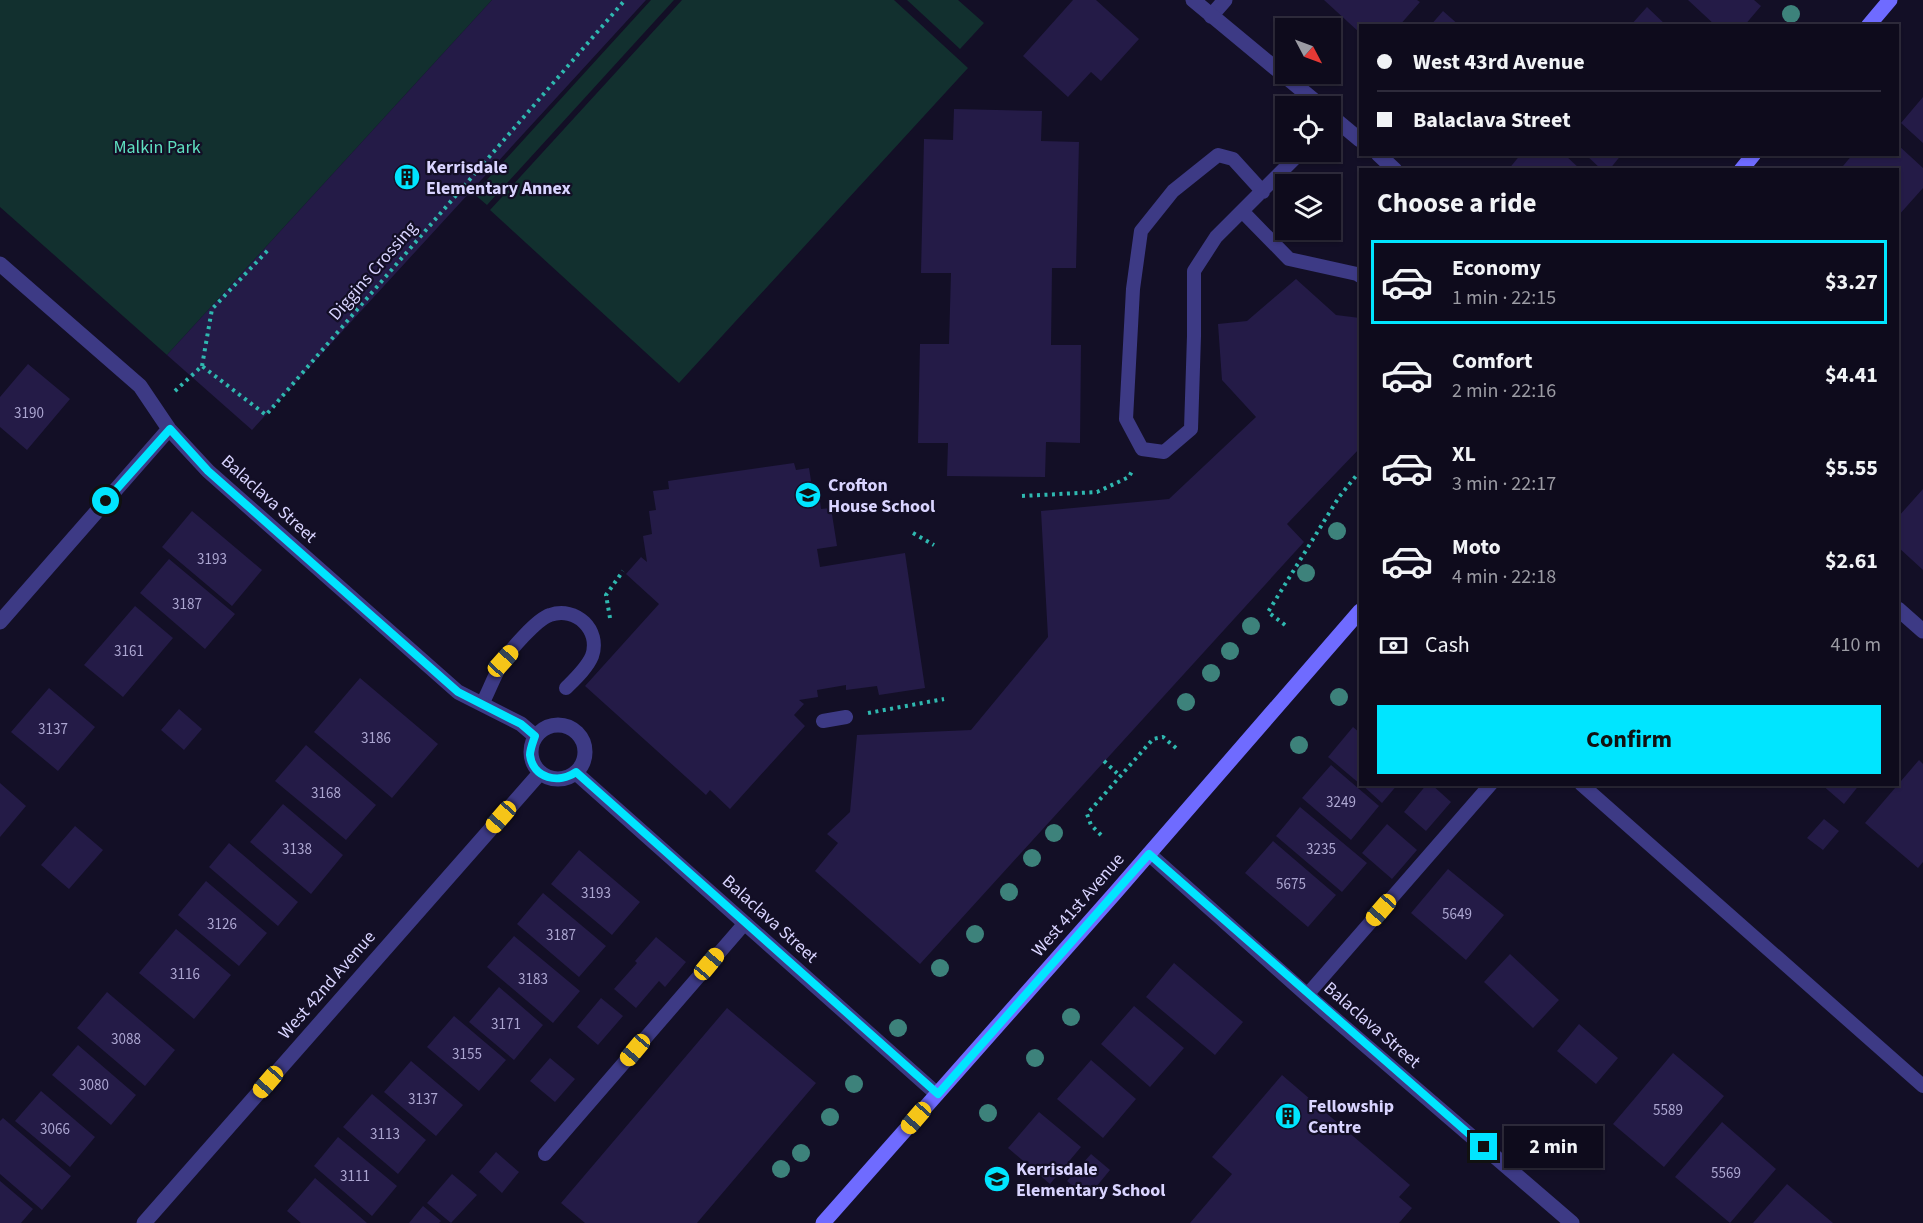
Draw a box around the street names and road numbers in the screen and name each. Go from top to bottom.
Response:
street label: Diggins Crossing [323,216,423,326]
street label: Balaclava Street [216,449,322,549]
street label: West 41st Avenue [1026,848,1130,962]
street label: Balaclava Street [717,869,823,969]
street label: West 42nd Avenue [273,925,381,1045]
street label: Balaclava Street [1318,976,1426,1074]

